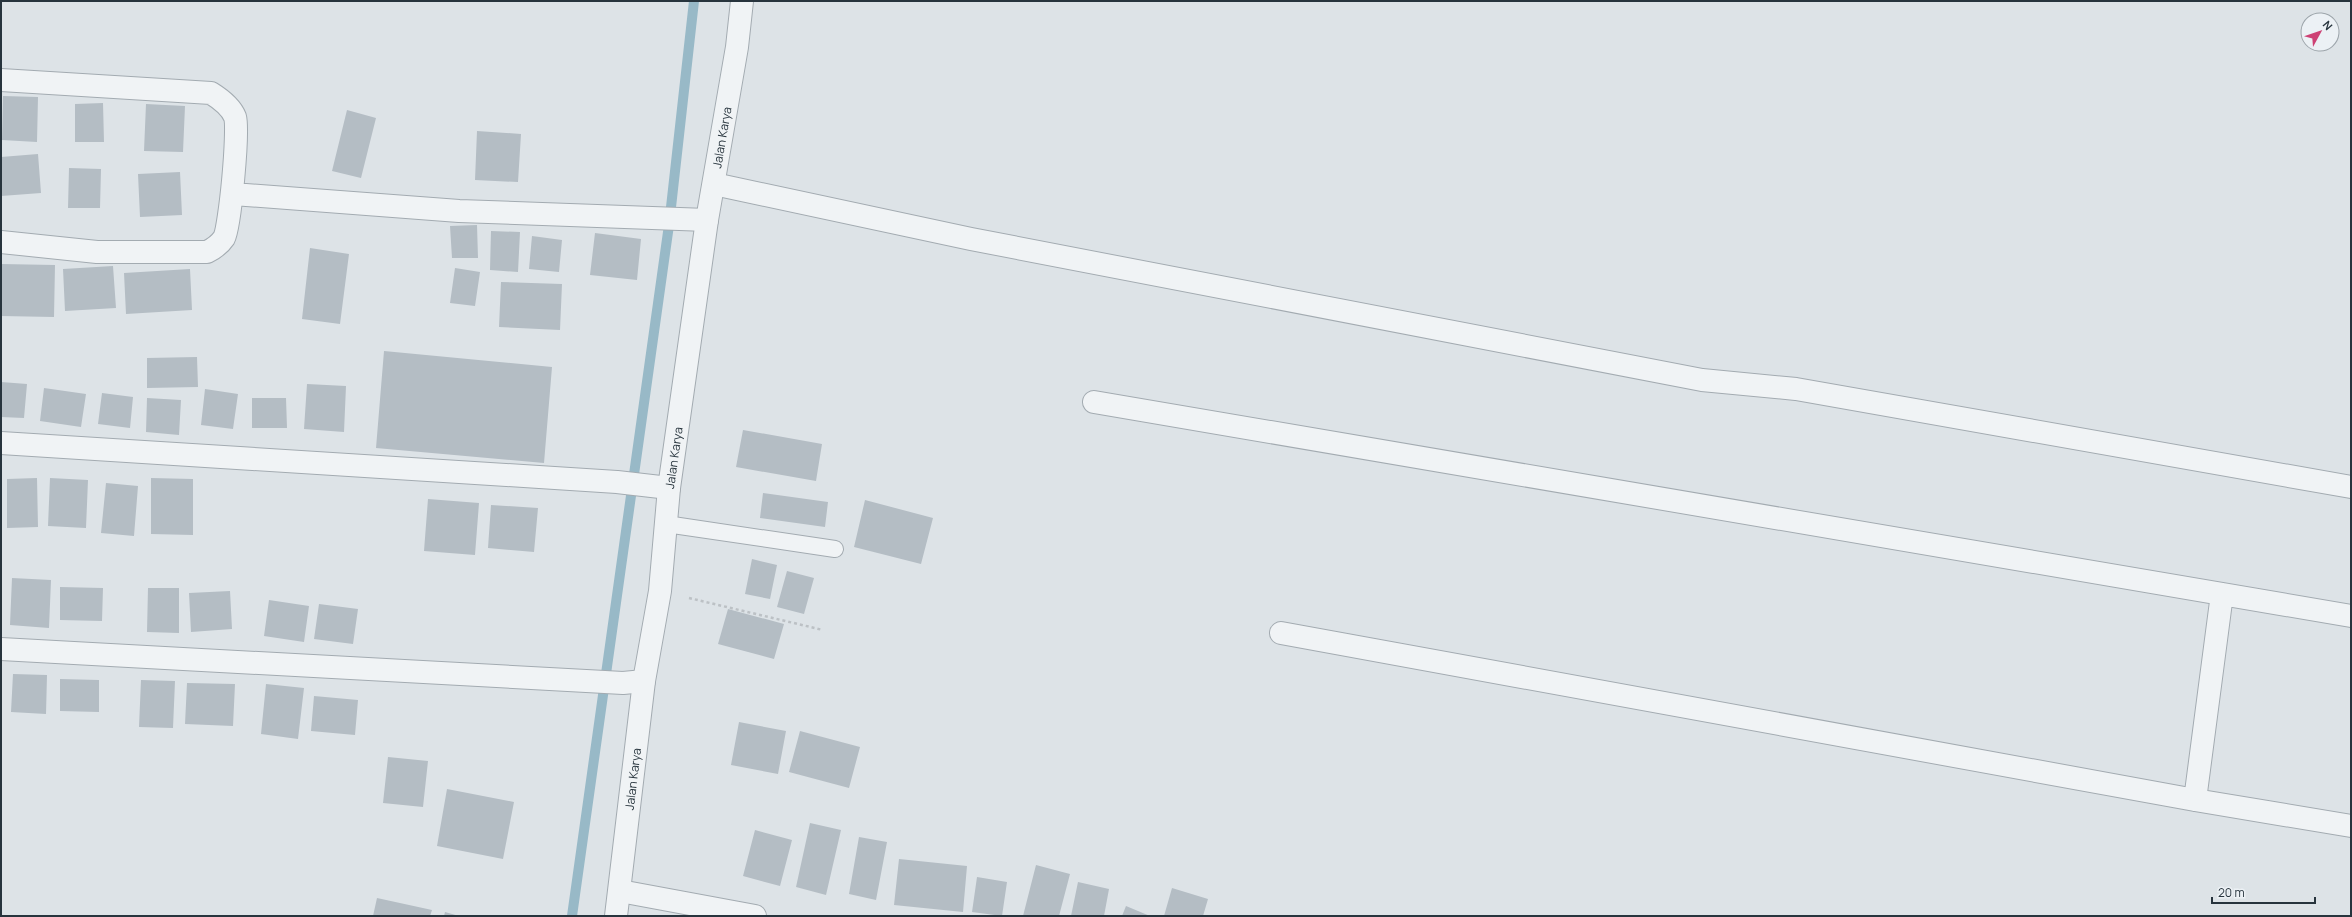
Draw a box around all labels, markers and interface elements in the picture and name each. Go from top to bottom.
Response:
north arrow [2300,12,2340,52]
text: N [2320,17,2336,33]
street label: Jalan Karya [708,105,735,169]
street label: Jalan Karya [661,426,686,490]
street label: Jalan Karya [620,747,644,811]
scale bar [2212,879,2315,905]
text: 20 m [2218,884,2245,901]

